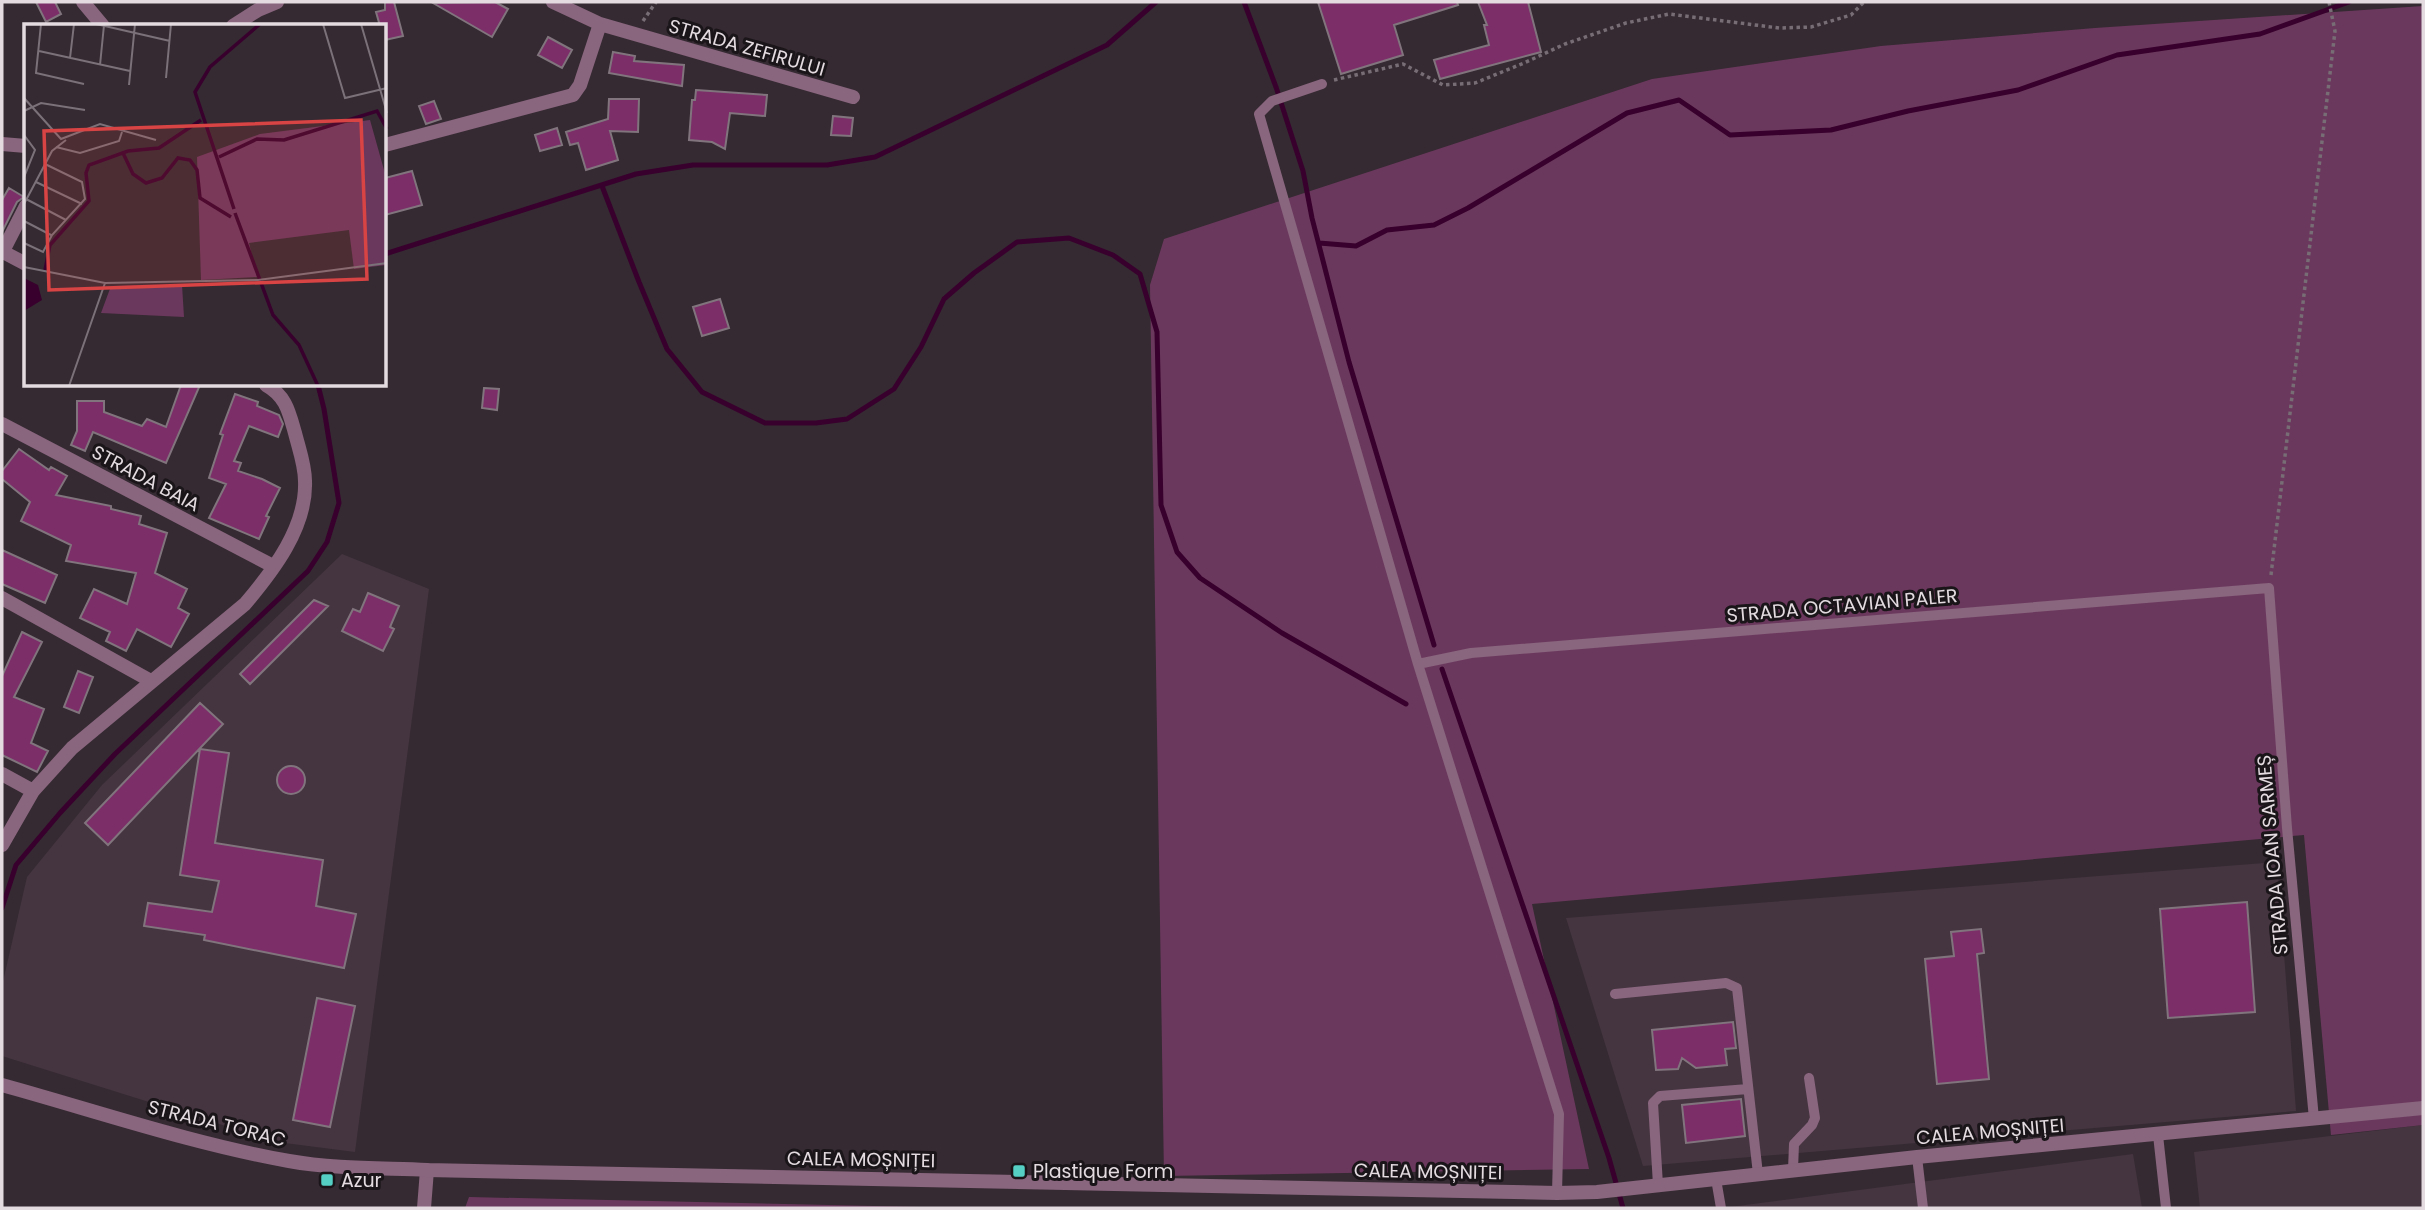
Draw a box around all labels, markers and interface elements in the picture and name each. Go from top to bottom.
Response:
street label: STRADA ZEFIRULUI [666,12,828,83]
inset map [24,24,387,387]
street label: STRADA BAIA [87,439,205,518]
street label: STRADA OCTAVIAN PALER [1725,582,1959,629]
street label: STRADA IOAN SARMEȘ [2250,754,2295,956]
street label: STRADA TORAC [145,1093,289,1154]
street label: CALEA MOȘNIȚEI [1915,1112,2065,1151]
street label: CALEA MOȘNIȚEI [787,1145,935,1174]
street label: CALEA MOȘNIȚEI [1354,1157,1502,1186]
place label: Plastique Form [1033,1158,1173,1185]
marker: Plastique Form [1011,1163,1027,1179]
place label: Azur [341,1167,382,1194]
marker: Azur [319,1172,335,1188]

